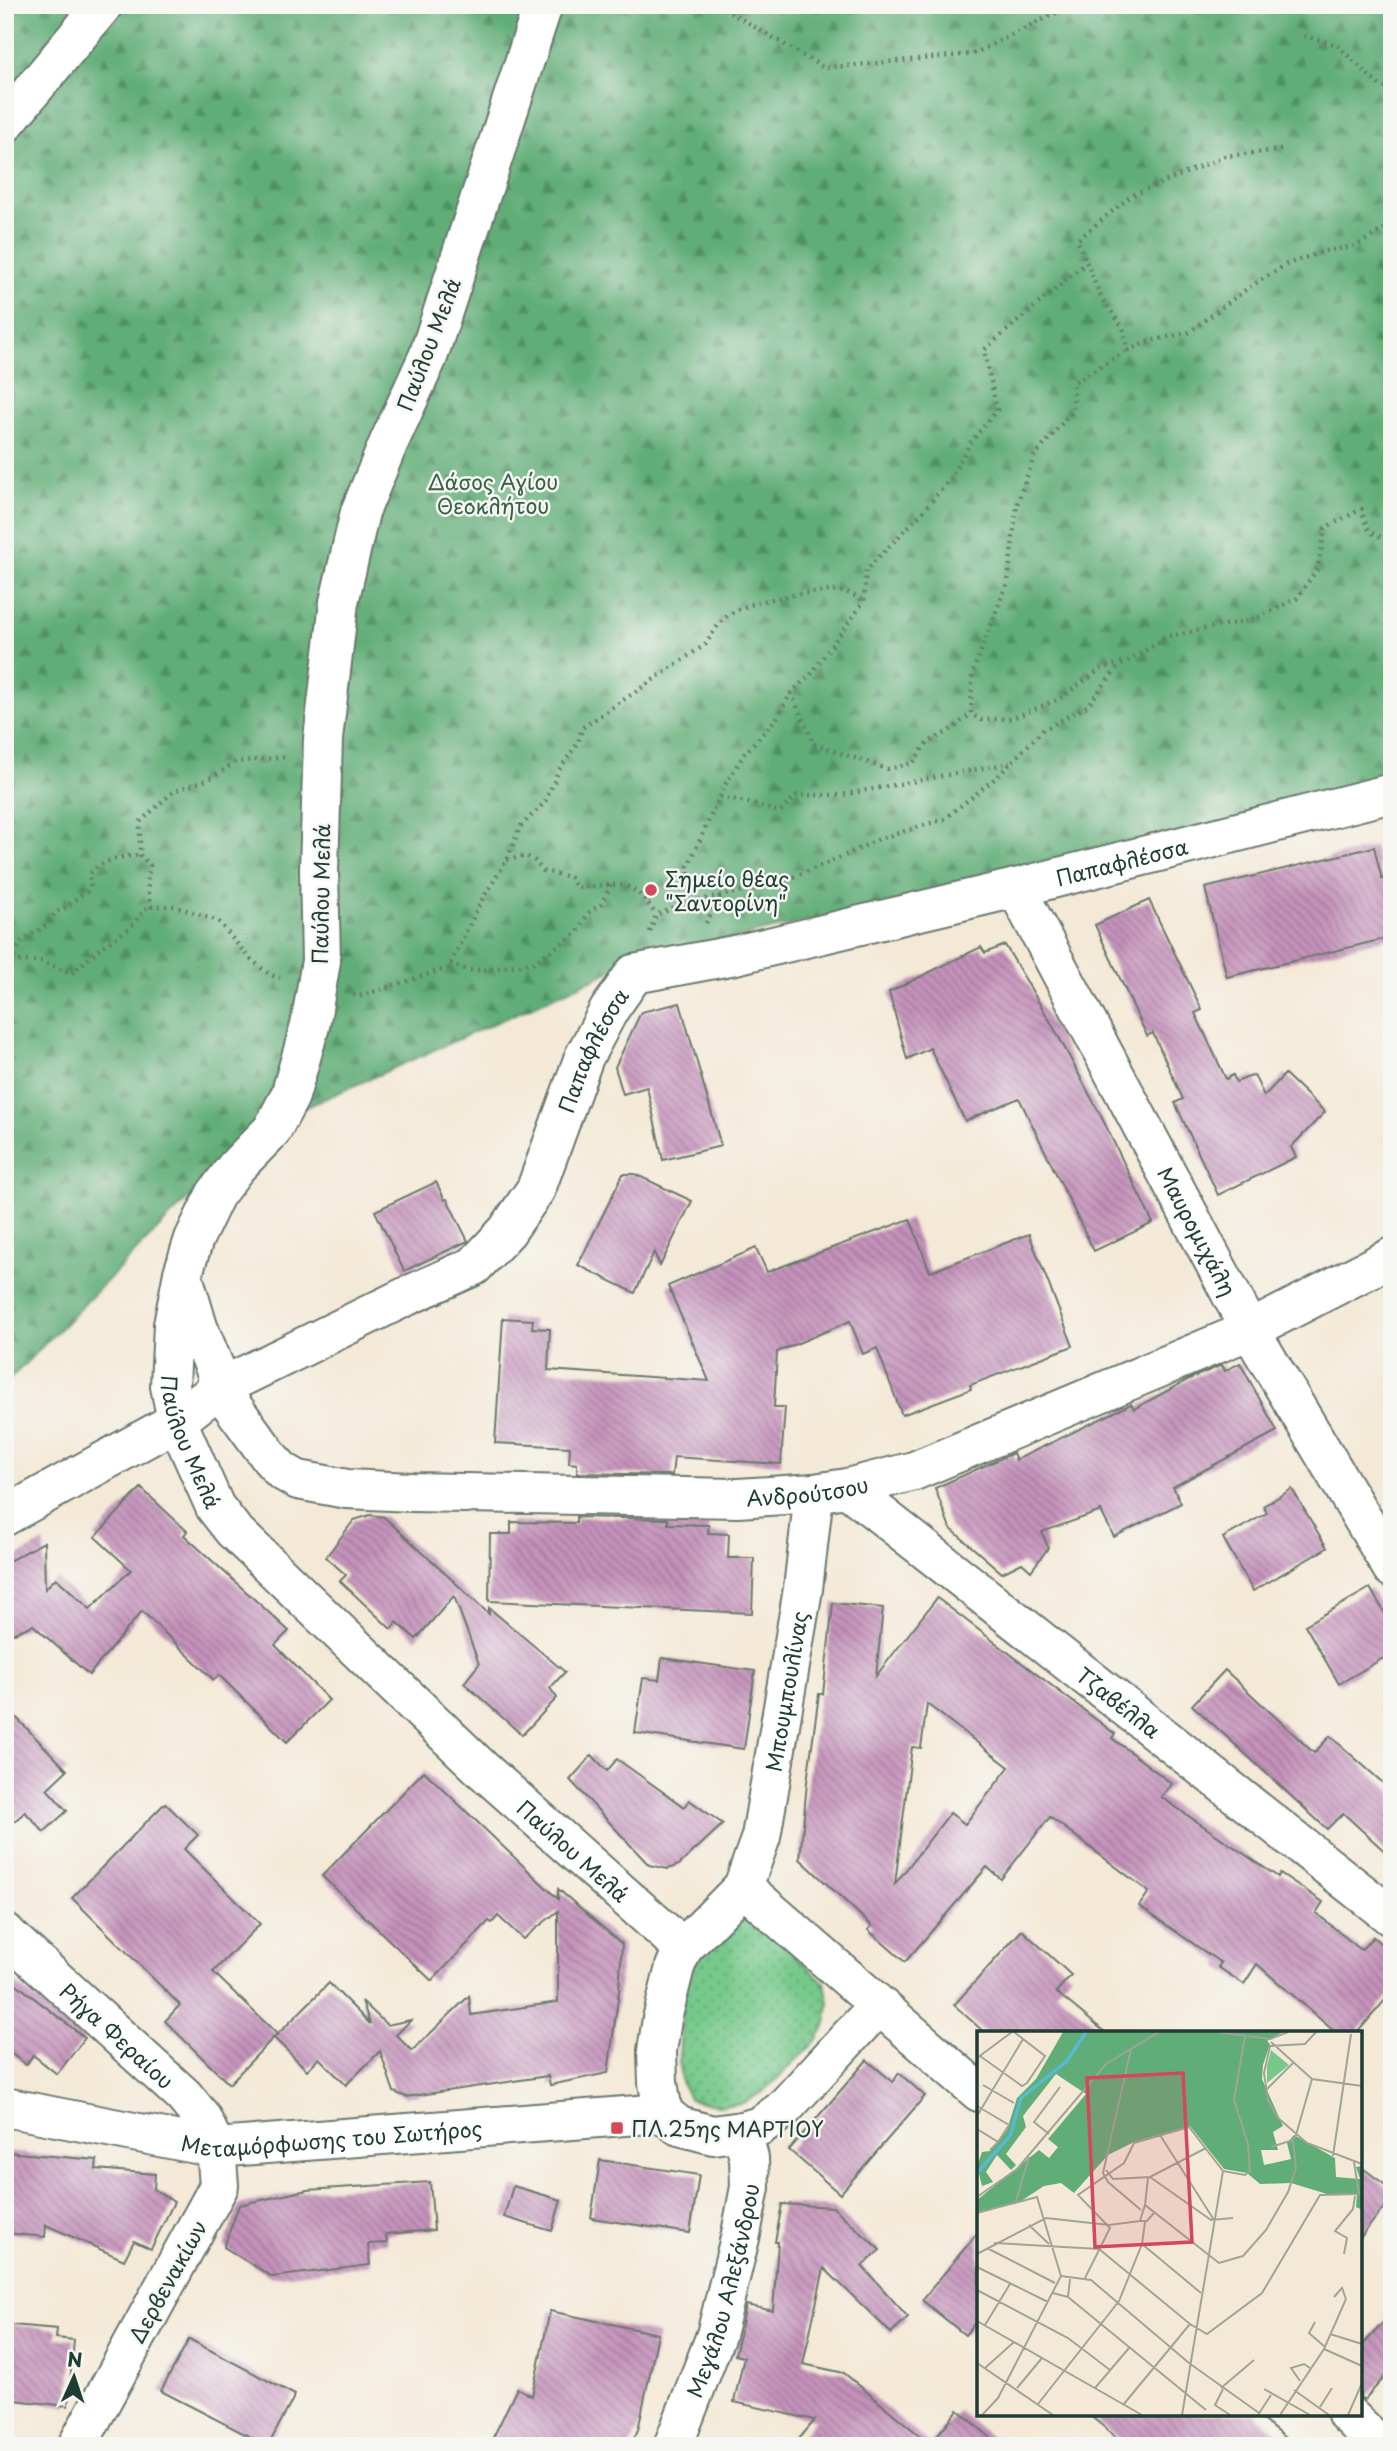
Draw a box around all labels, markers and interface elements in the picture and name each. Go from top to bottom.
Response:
street label: Παύλου Μελά [388,273,468,415]
park label: Δάσος Αγίου Θεοκλήτου [428,465,558,521]
street label: Παύλου Μελά [303,823,337,964]
street label: Παπαφλέσσα [1052,829,1192,893]
place label: Σημείο θέας "Σαντορίνη" [665,862,789,918]
marker: Σημείο θέας "Σαντορίνη" [643,882,659,898]
street label: Παπαφλέσσα [549,981,636,1117]
street label: Μαυρομιχάλη [1150,1161,1245,1301]
street label: Παύλου Μελά [154,1375,230,1514]
street label: Ανδρούτσου [745,1467,872,1513]
street label: Μπουμπουλίνας [756,1608,815,1774]
street label: Τζαβέλλα [1070,1659,1168,1746]
street label: Παύλου Μελά [510,1792,637,1909]
street label: Ρήγα Φεραίου [53,1975,181,2096]
inset map [977,2031,1362,2416]
street label: Μεταμόρφωσης του Σωτήρος [179,2111,483,2164]
place label: ΠΛ.25ης ΜΑΡΤΙΟΥ [631,2112,824,2144]
marker: ΠΛ.25ης ΜΑΡΤΙΟΥ [609,2120,625,2136]
street label: Μεγάλου Αλεξάνδρου [677,2180,766,2402]
street label: Δερβενακίων [120,2214,214,2348]
north arrow [38,2342,108,2412]
text: N [67,2345,83,2373]

